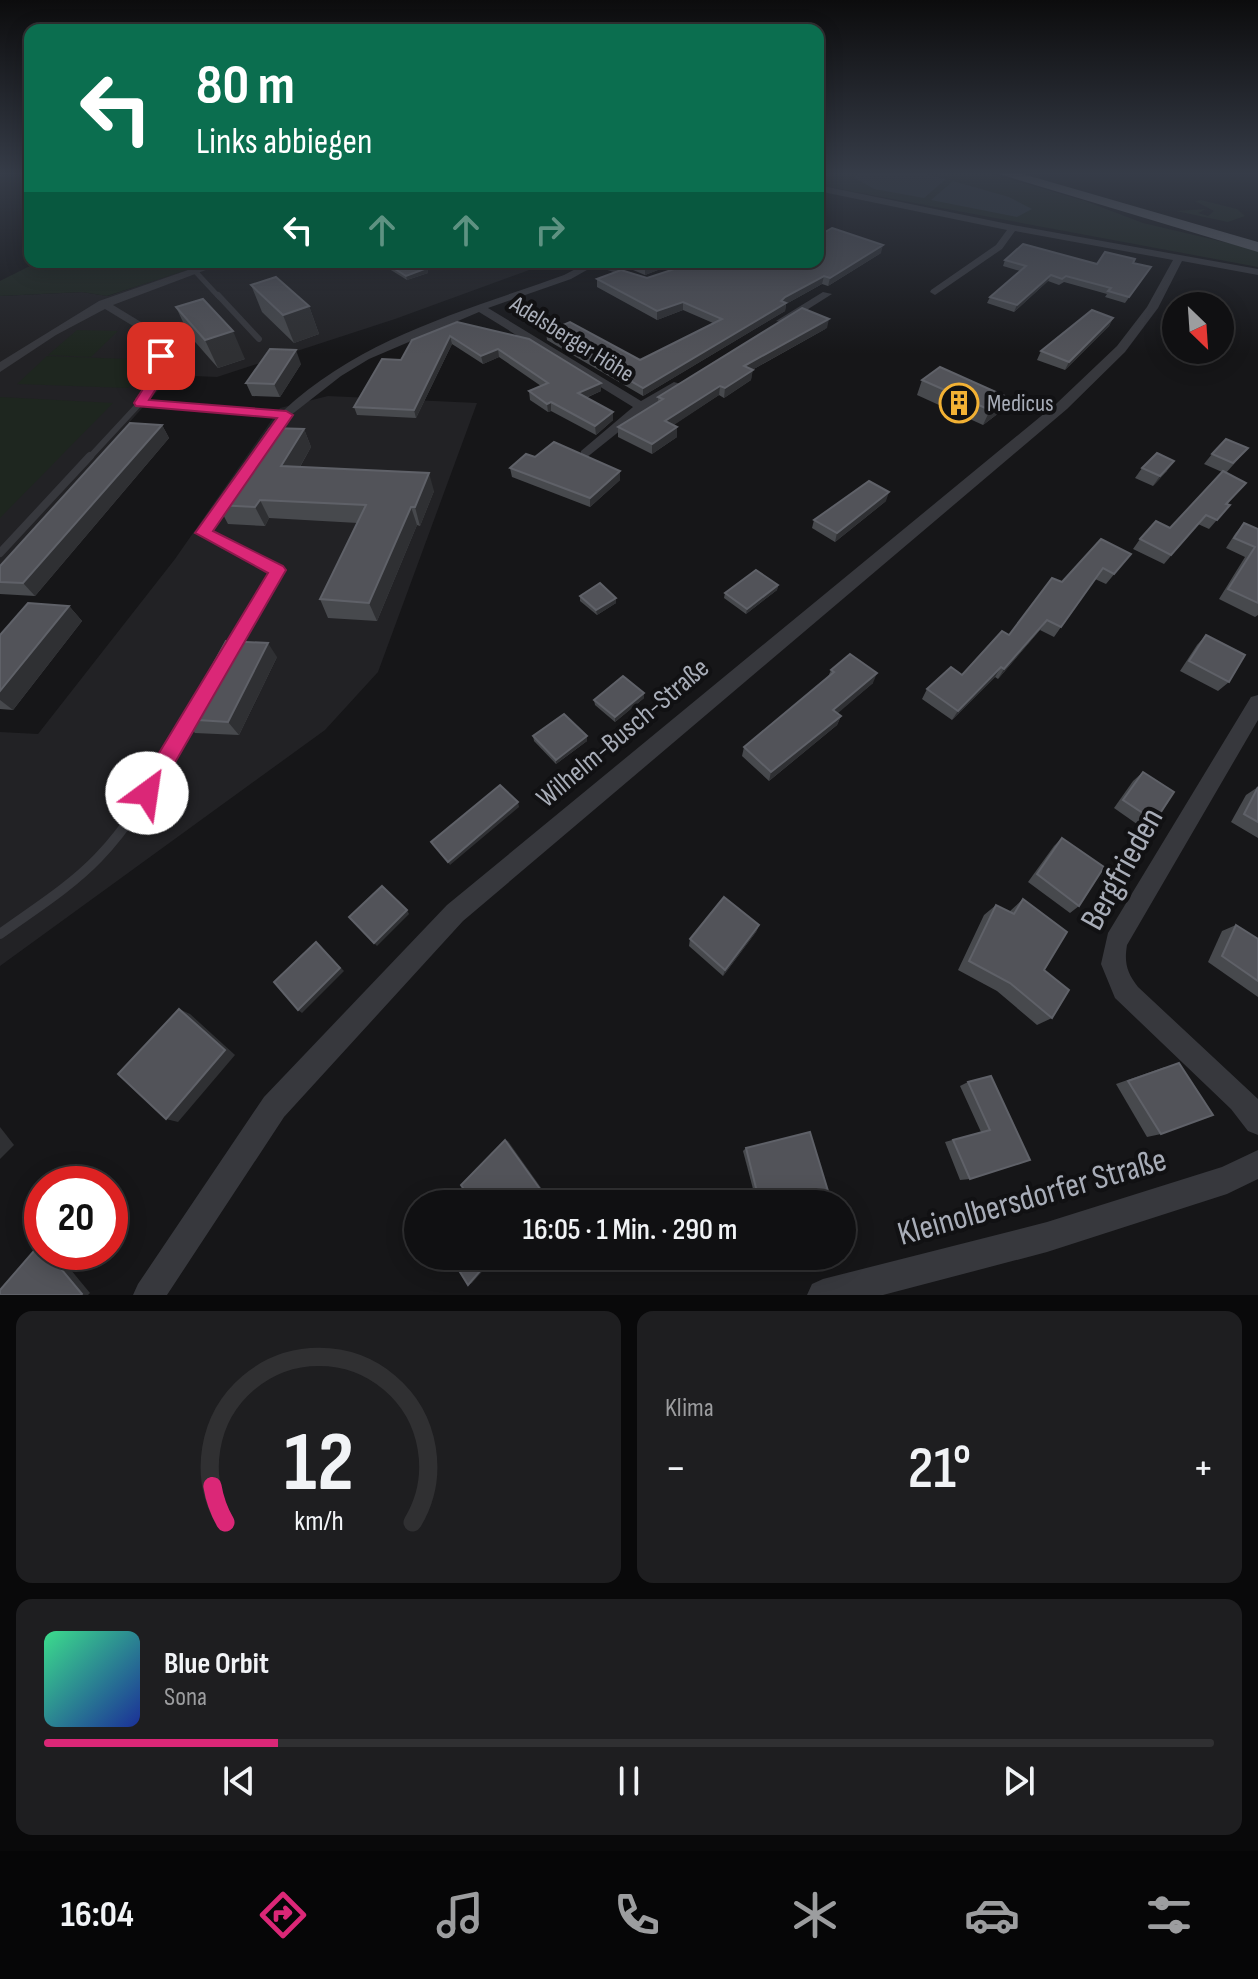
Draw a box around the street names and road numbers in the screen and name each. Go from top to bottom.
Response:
street label: Adelsberger Höhe [504,289,639,389]
street label: Wilhelm-Busch-Straße [530,651,716,815]
street label: Bergfrieden [1072,801,1172,937]
street label: Kleinolbersdorfer Straße [893,1139,1171,1255]

